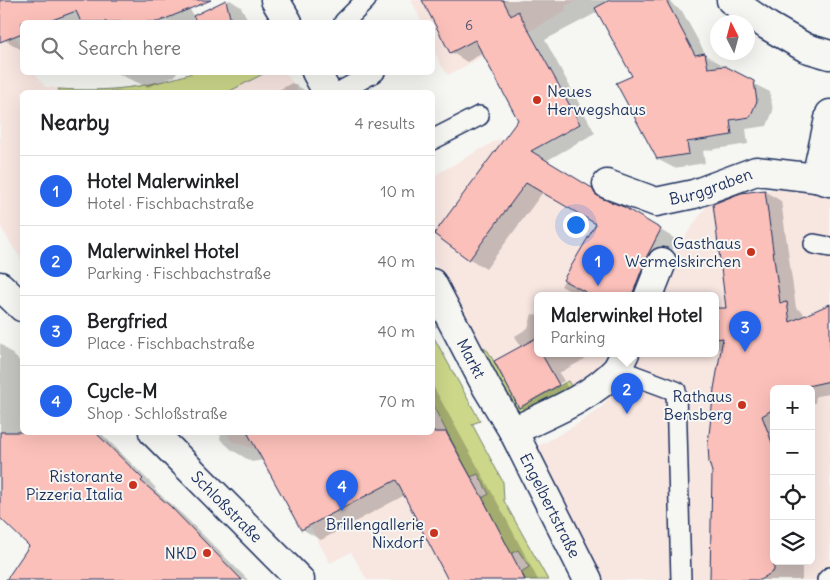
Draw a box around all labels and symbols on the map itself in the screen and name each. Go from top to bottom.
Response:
north arrow [710,15,755,60]
house number: 6 [465,16,473,34]
place label: Neues Herwegshaus [547,81,646,119]
marker: Neues Herwegshaus [531,94,543,106]
street label: Burggraben [667,163,755,209]
your location [563,212,589,238]
place label: Gasthaus Wermelskirchen [625,233,741,271]
pin: 1 [582,245,614,286]
marker: Gasthaus Wermelskirchen [745,246,757,258]
pin: 3 [729,311,761,352]
street label: Markt [453,335,490,382]
pin: 2 [611,373,643,414]
place label: Rathaus Bensberg [664,386,732,424]
marker: Rathaus Bensberg [736,399,748,411]
street label: Engelbertstraße [516,450,585,561]
place label: Ristorante Pizzeria Italia [26,466,123,504]
street label: Schloßstraße [187,466,267,547]
pin: 4 [326,470,358,511]
marker: Ristorante Pizzeria Italia [127,479,139,491]
place label: Brillengallerie Nixdorf [326,514,425,552]
marker: Brillengallerie Nixdorf [428,527,440,539]
place label: NKD [165,543,197,563]
marker: NKD [201,547,213,559]

